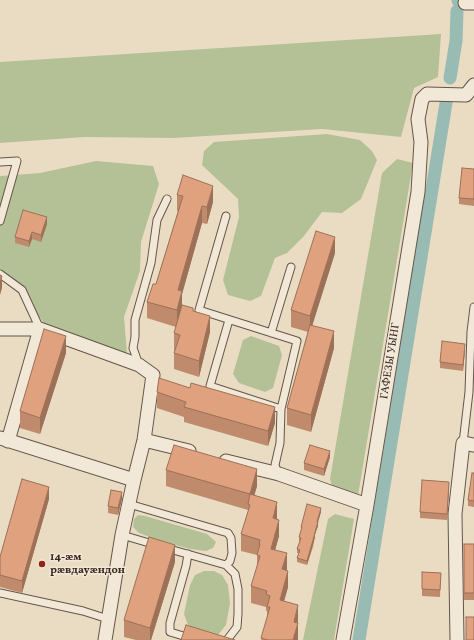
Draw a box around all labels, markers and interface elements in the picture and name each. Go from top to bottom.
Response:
street label: ГАФЕЗЫ УЫНГ [378,322,404,400]
place label: 14-æм рӕвдауӕндон [50,551,125,577]
marker: 14-æм рӕвдауӕндон [37,559,47,569]

